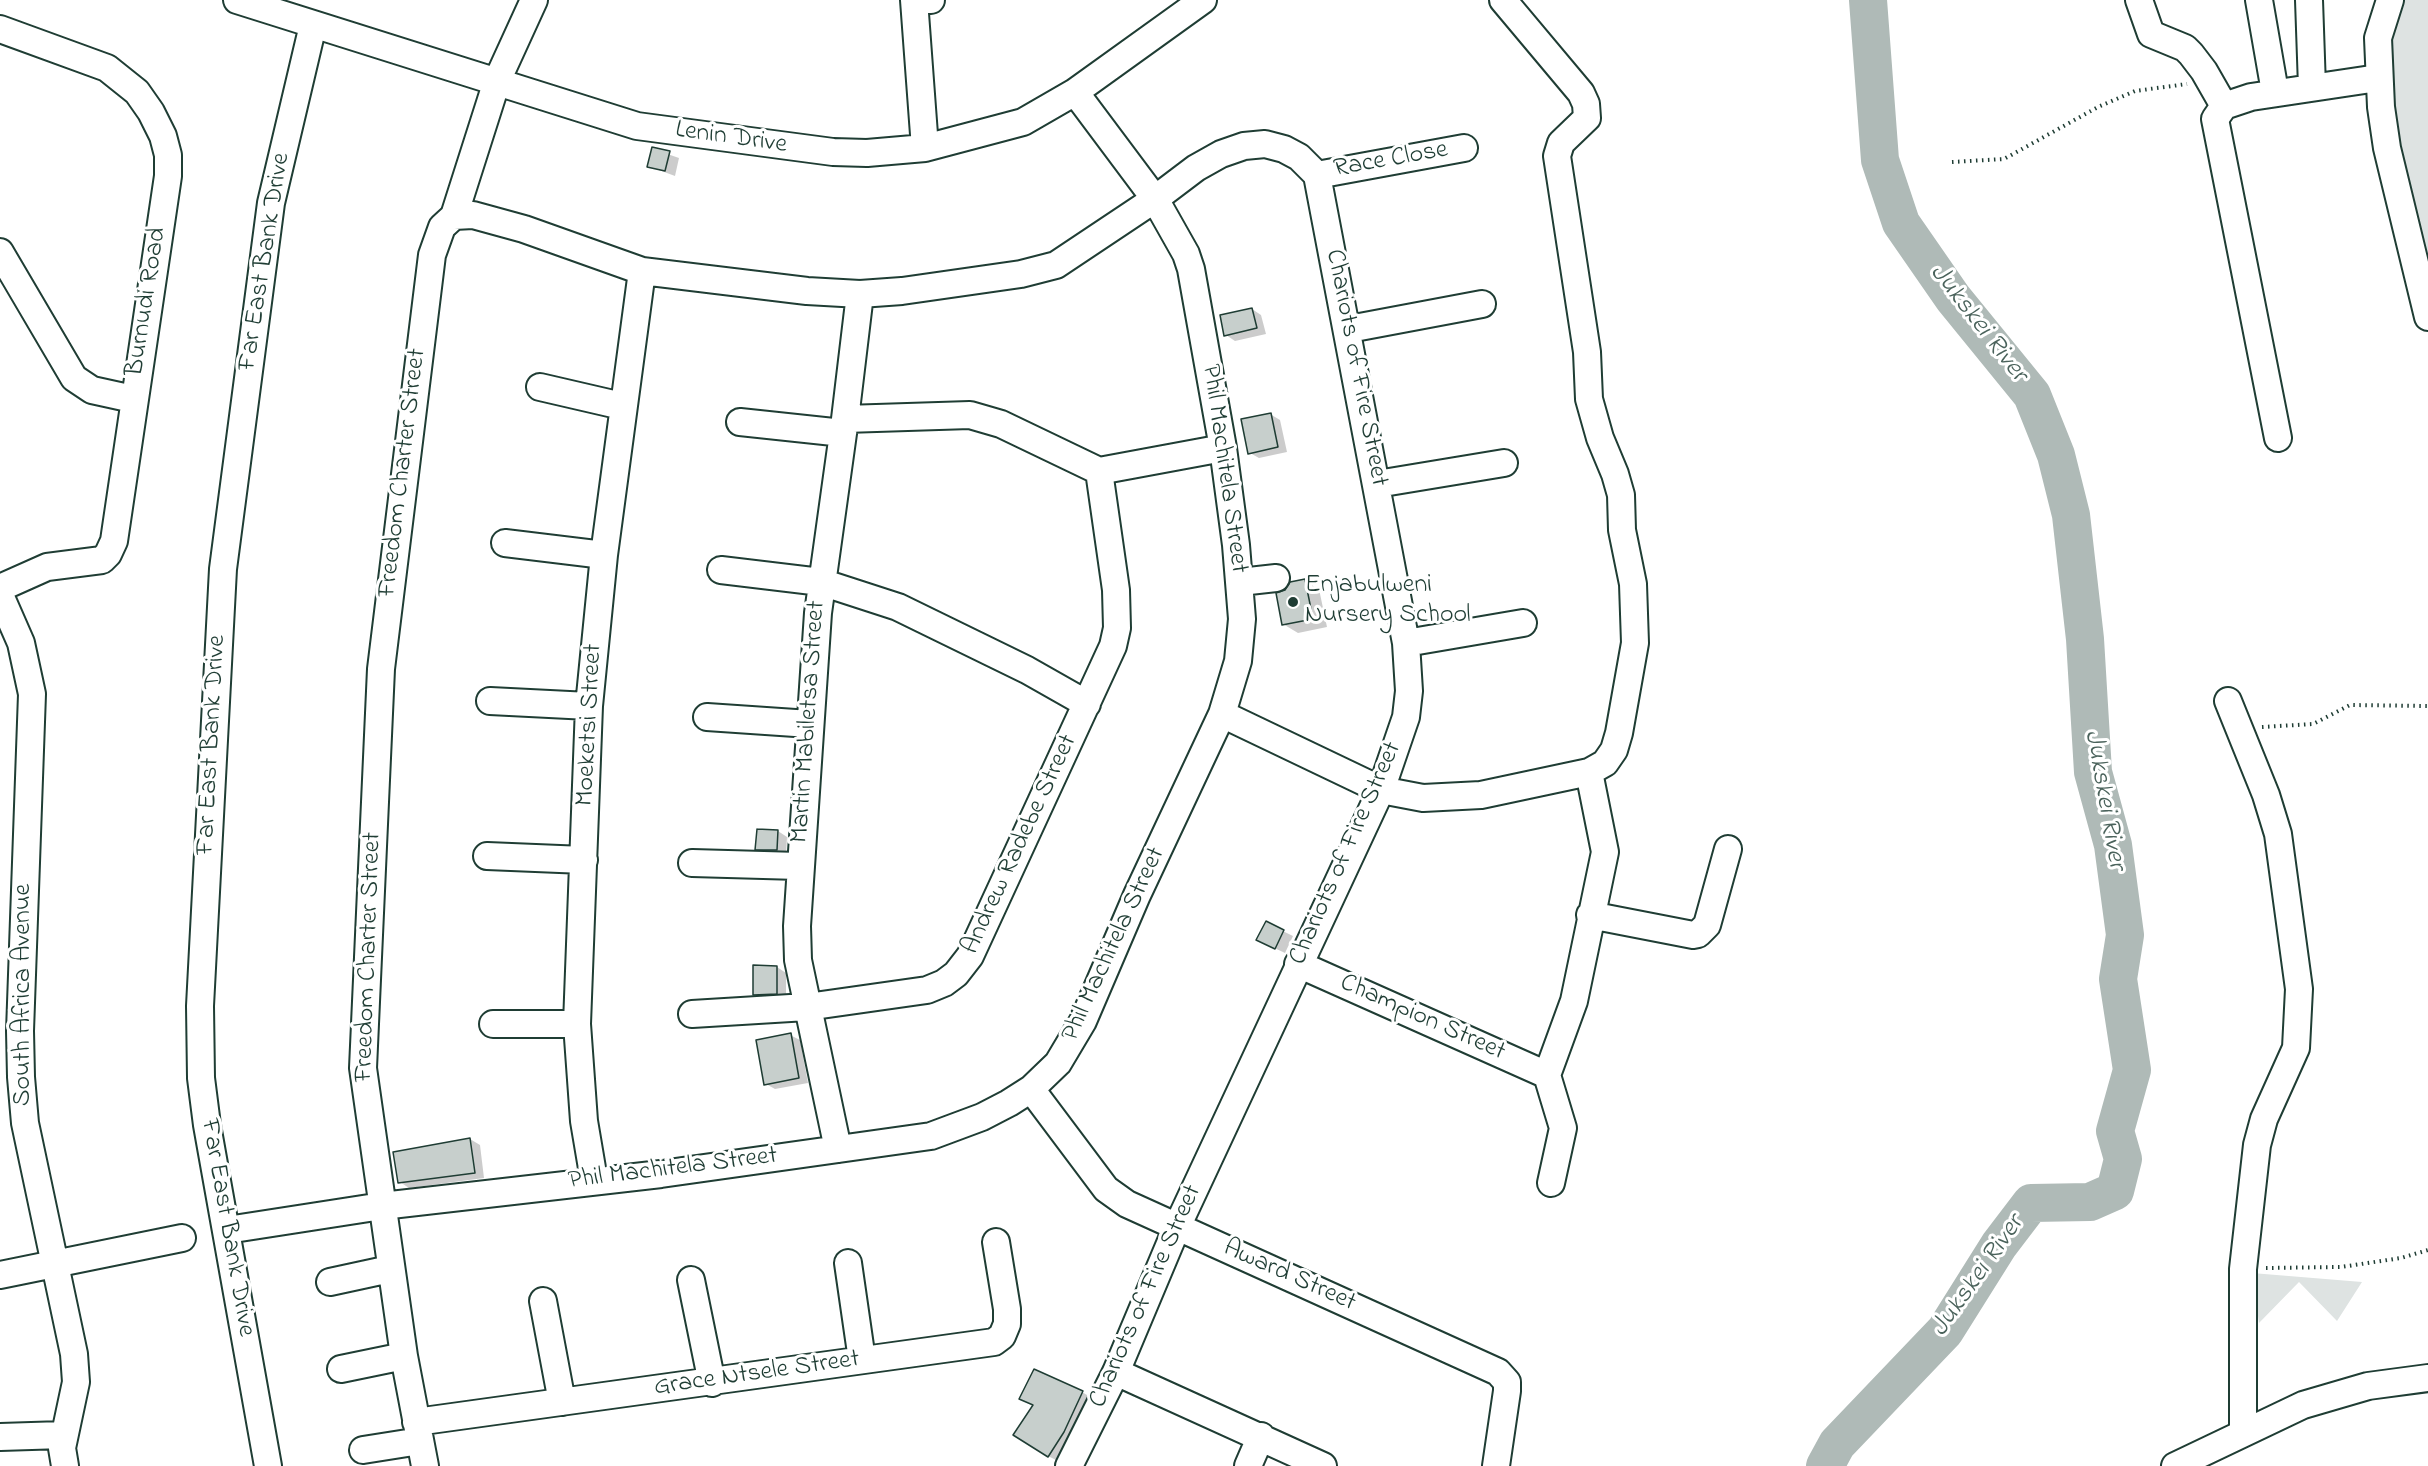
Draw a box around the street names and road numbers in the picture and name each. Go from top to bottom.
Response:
street label: Lenin Drive [673,116,789,162]
street label: Race Close [1332,136,1450,186]
street label: Far East Bank Drive [233,151,299,373]
street label: Burnudi Road [121,225,175,379]
street label: Chariots of Fire Street [1317,247,1393,489]
street label: Freedom Charter Street [373,347,435,599]
street label: Phil Machitela Street [1193,363,1253,575]
street label: Martin Mabiletsa Street [786,600,834,844]
street label: Far East Bank Drive [192,634,234,856]
street label: Moeketsi Street [571,643,611,807]
street label: Andrew Radebe Street [956,730,1086,960]
street label: Chariots of Fire Street [1284,738,1410,970]
street label: Freedom Charter Street [350,831,390,1083]
street label: Phil Machitela Street [1056,843,1174,1047]
street label: South Africa Avenue [9,884,41,1106]
street label: Champion Street [1334,969,1510,1069]
street label: Far East Bank Drive [192,1117,260,1339]
street label: Phil Machitela Street [567,1142,779,1198]
street label: Chariots of Fire Street [1084,1181,1210,1413]
street label: Award Street [1218,1234,1360,1320]
street label: Grace Ntsele Street [652,1345,862,1405]

